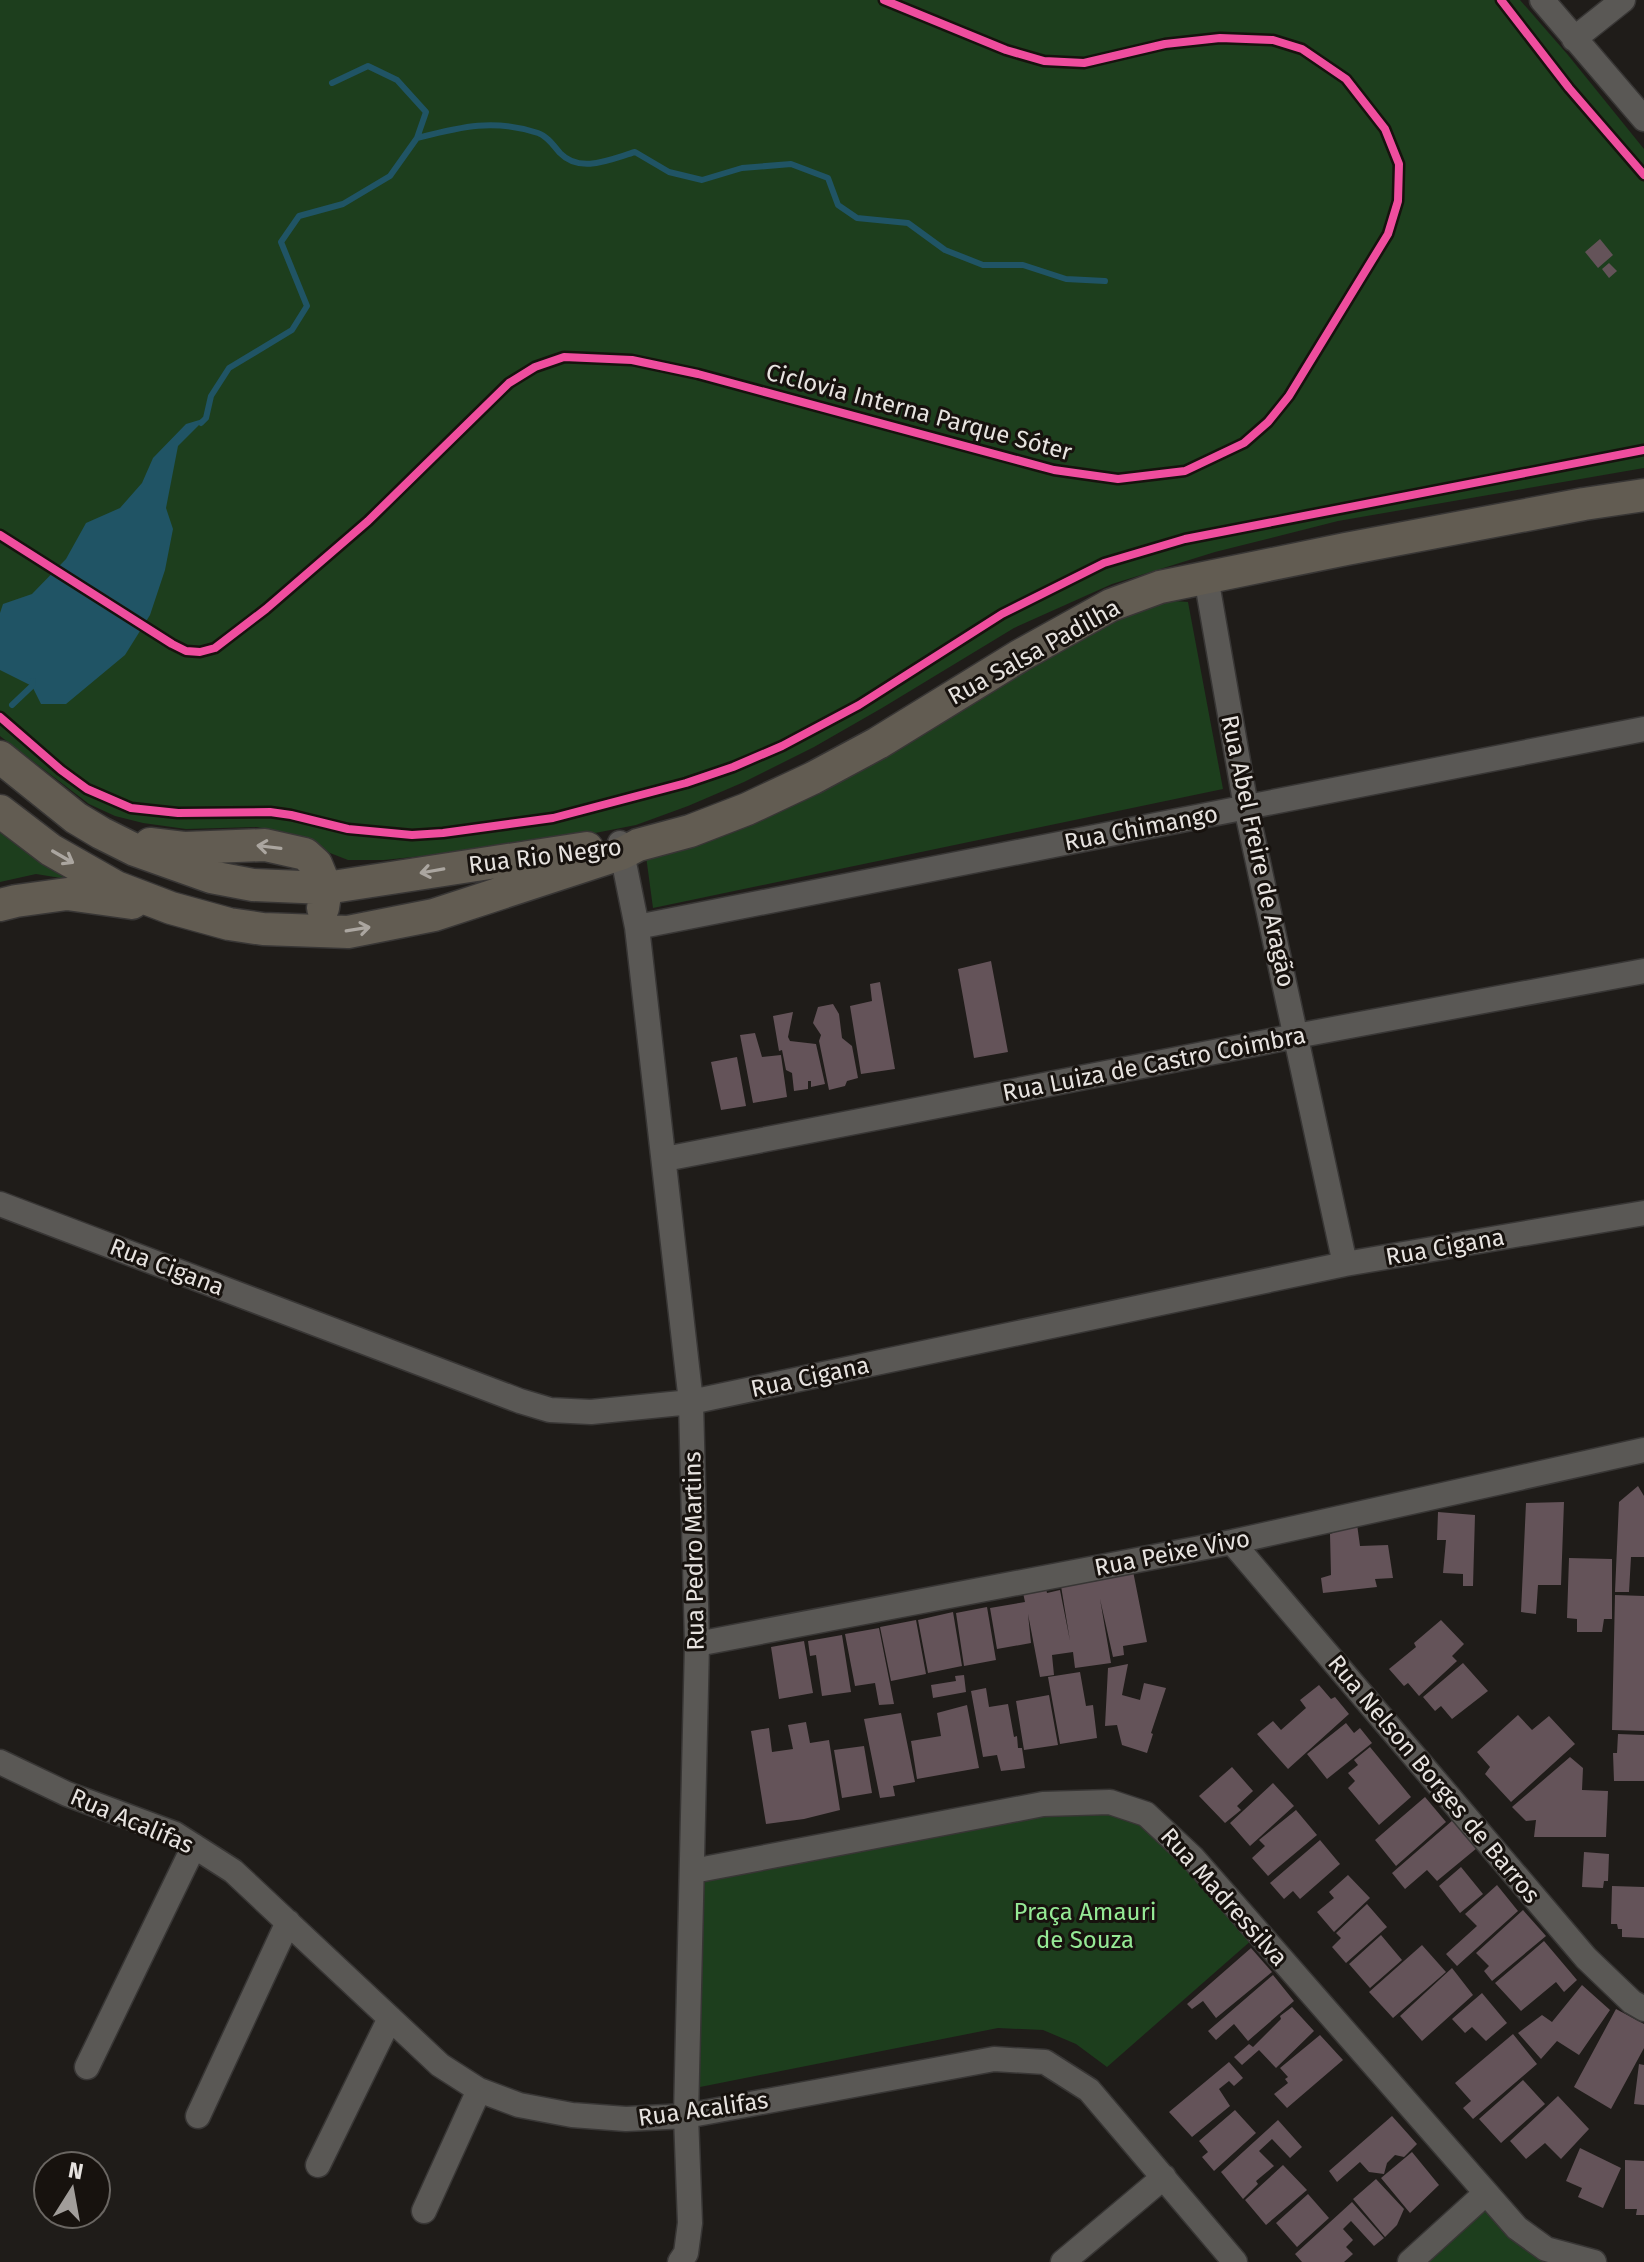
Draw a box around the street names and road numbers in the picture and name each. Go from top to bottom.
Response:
street label: Ciclovia Interna Parque Sóter [763,358,1076,467]
street label: Rua Salsa Padilha [943,593,1125,711]
street label: Rua Abel Freire de Aragão [1215,712,1301,990]
street label: Rua Chimango [1062,799,1220,857]
street label: Rua Rio Negro [467,833,623,879]
street label: Rua Luiza de Castro Coimbra [1000,1021,1308,1107]
street label: Rua Cigana [1383,1223,1507,1271]
street label: Rua Cigana [106,1232,228,1302]
street label: Rua Cigana [748,1351,872,1403]
street label: Rua Pedro Martins [678,1451,710,1651]
street label: Rua Peixe Vivo [1092,1524,1252,1582]
street label: Rua Nelson Borges de Barros [1322,1649,1546,1909]
street label: Rua Acalifas [66,1783,198,1859]
street label: Rua Madressilva [1155,1822,1293,1972]
street label: Rua Acalifas [636,2086,770,2132]

